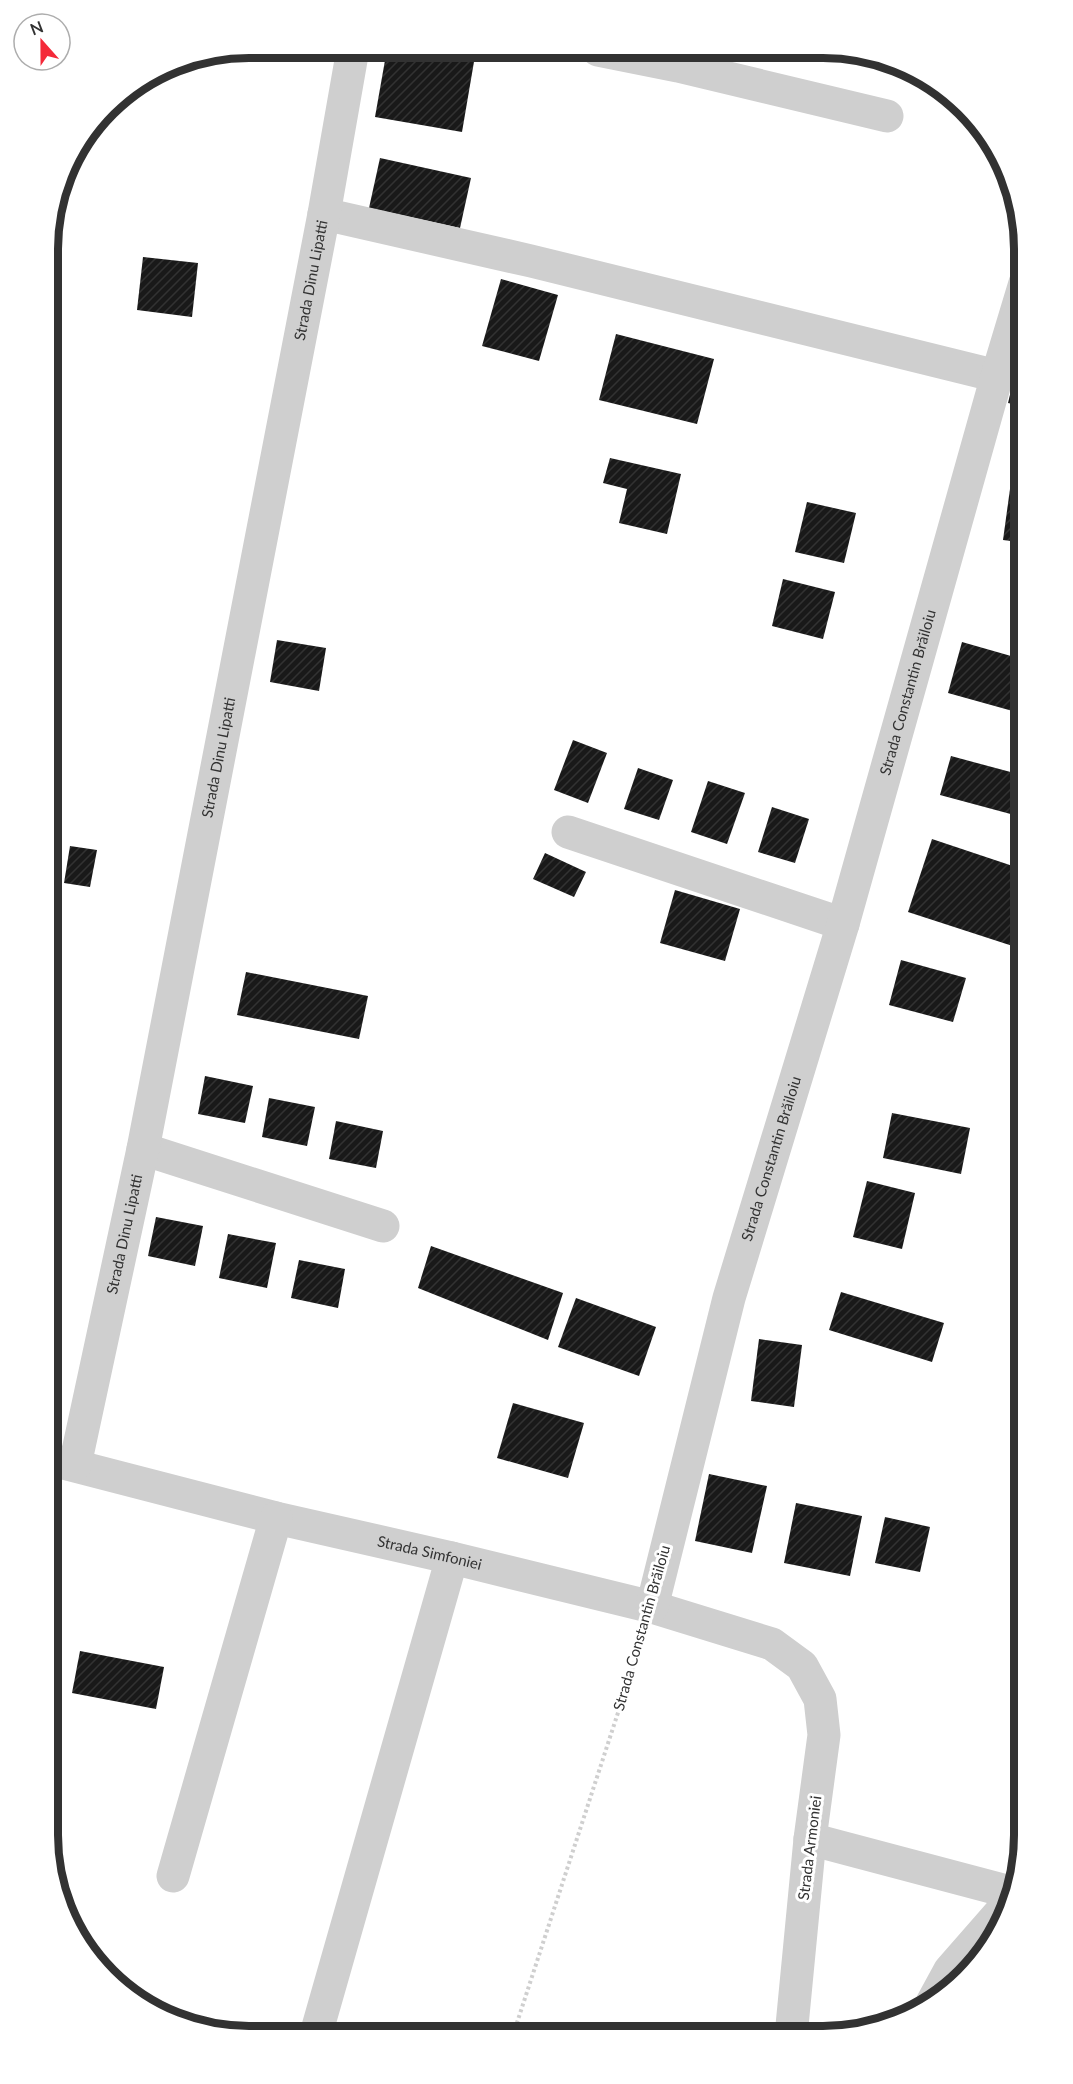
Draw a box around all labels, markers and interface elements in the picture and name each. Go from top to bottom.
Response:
north arrow [12,12,72,72]
text: N [27,16,46,39]
street label: Strada Dinu Lipatti [290,218,331,342]
street label: Strada Constantin Brăiloiu [875,607,939,777]
street label: Strada Dinu Lipatti [197,696,238,819]
street label: Strada Constantin Brăiloiu [737,1074,804,1243]
street label: Strada Dinu Lipatti [102,1172,145,1296]
street label: Strada Simfoniei [376,1531,484,1573]
street label: Strada Constantin Brăiloiu [609,1543,673,1713]
street label: Strada Armoniei [794,1795,824,1901]

